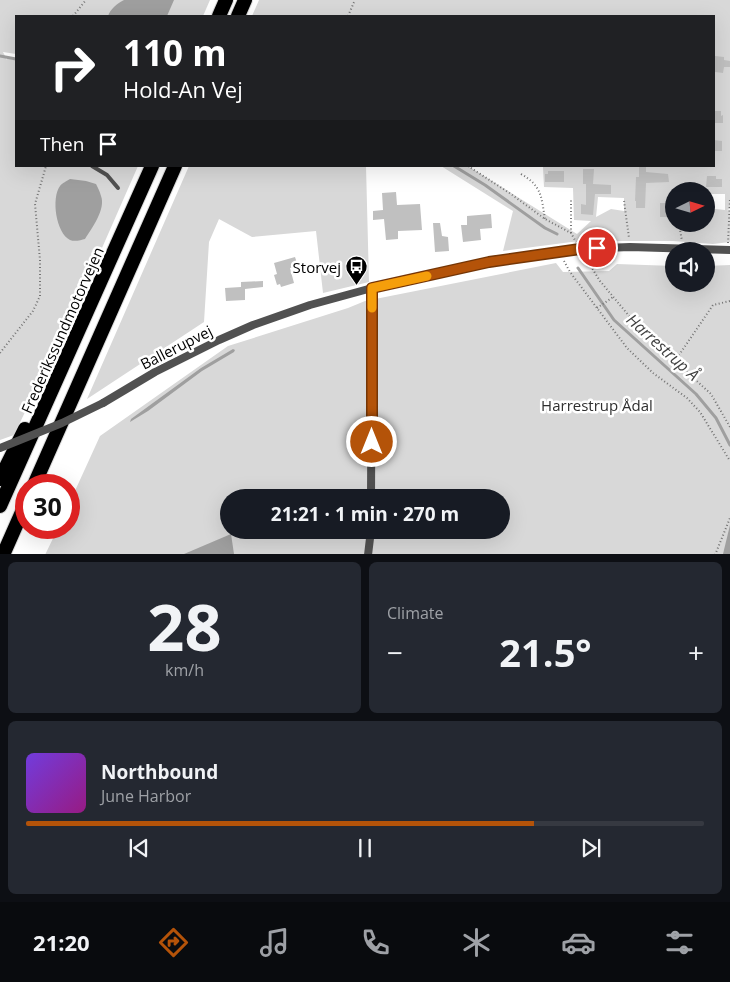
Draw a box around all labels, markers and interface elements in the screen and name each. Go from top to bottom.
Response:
text: 110 m [123,29,227,76]
icon: right [40,35,105,100]
text: Hold-An Vej [123,74,243,104]
icon: arrive [94,130,122,158]
text: Then [40,131,84,157]
north arrow [665,182,715,232]
map controls [665,182,715,292]
pin [576,227,618,269]
icon: arrive [583,234,611,262]
button: sound [665,242,715,292]
street label: Frederikssundmotorvejen [16,244,108,416]
bus stop icon: Storvej [345,255,369,286]
place label: Storvej [293,257,341,277]
water label: Harrestrup Å [622,309,704,386]
street label: Ballerupvej [137,320,215,374]
park label: Harrestrup Ådal [541,395,653,415]
position arrow [345,415,397,467]
speed limit sign: 30 [15,474,80,539]
text: 21:21 · 1 min · 270 m [271,501,459,527]
text: 28 [147,582,222,670]
text: Climate [387,602,444,624]
text: 21.5° [499,626,592,678]
text: − [387,633,403,671]
text: + [688,633,704,671]
text: km/h [165,659,204,681]
text: Northbound [101,759,218,785]
text: June Harbor [101,785,191,807]
icon: previous [125,834,153,862]
icon: pause [351,834,379,862]
icon: next [577,834,605,862]
icon: directions [156,925,191,960]
icon: music [257,925,292,960]
icon: phone [358,925,393,960]
icon: climate [459,925,494,960]
icon: car [561,925,596,960]
icon: filters [662,925,697,960]
text: 21:20 [33,927,90,957]

